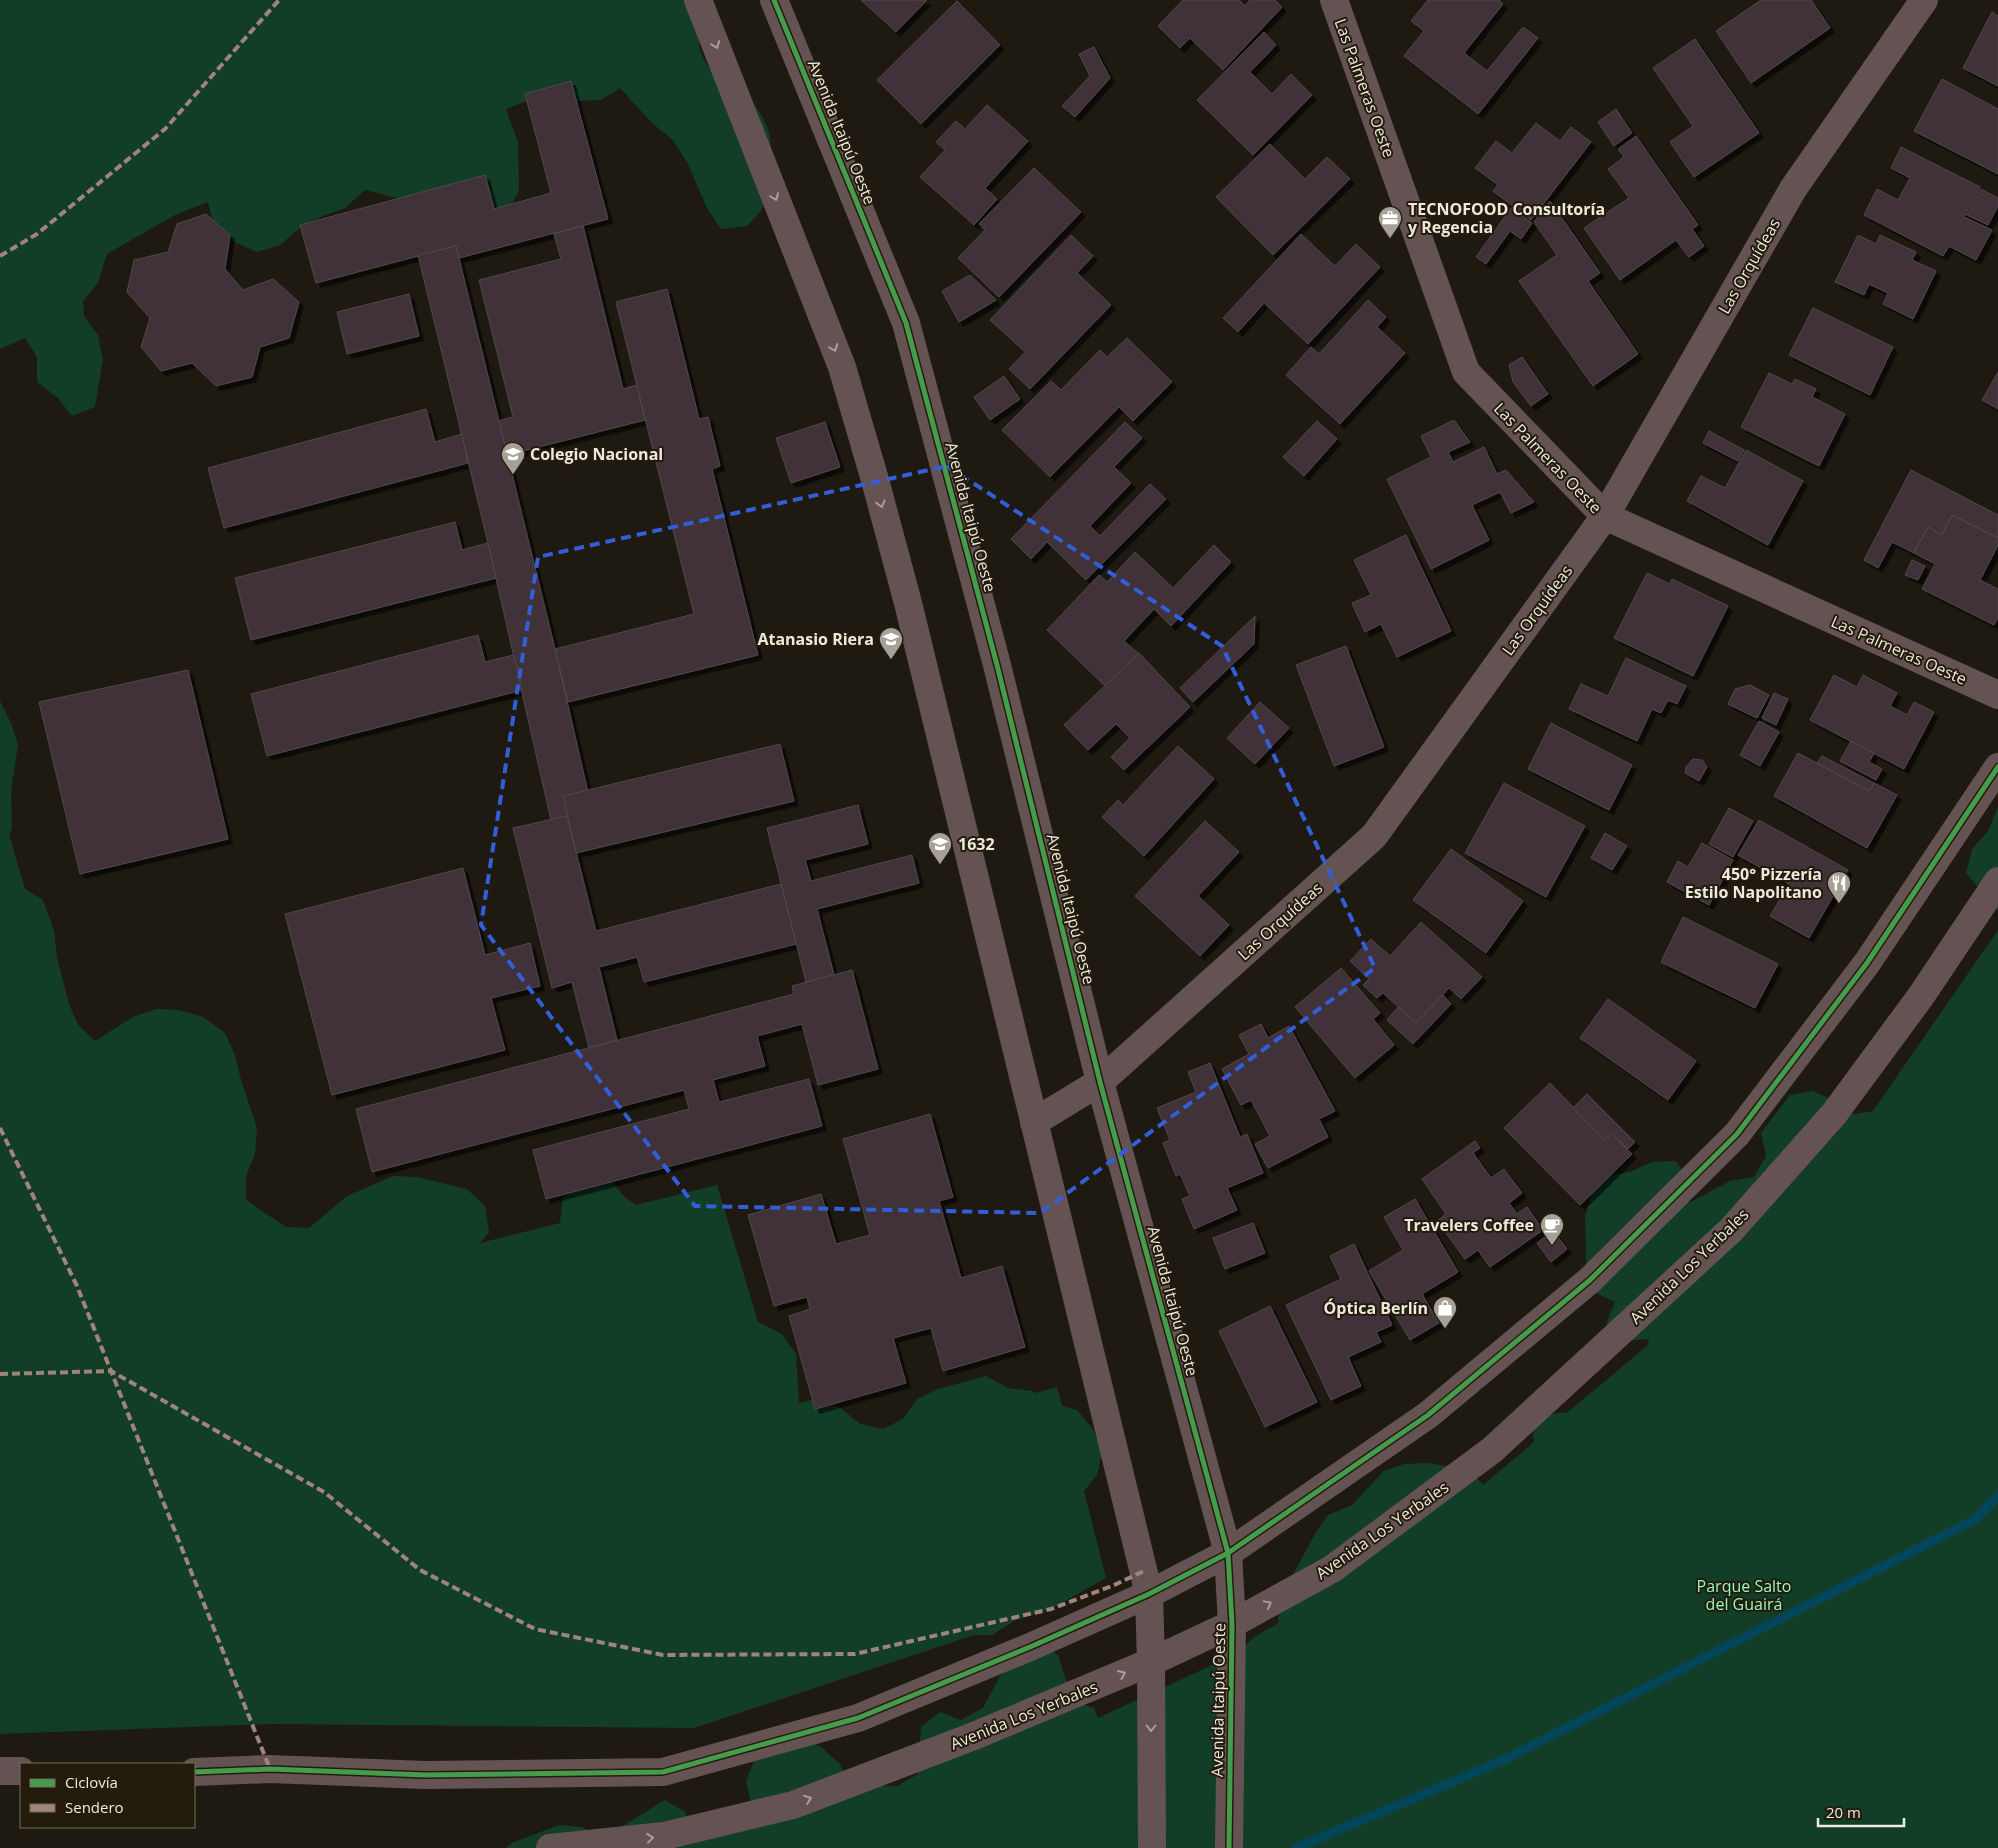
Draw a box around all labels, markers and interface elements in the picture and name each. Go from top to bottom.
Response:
street label: Las Palmeras Oeste [1330,15,1400,161]
one-way arrow [710,41,720,49]
street label: Avenida Itaipú Oeste [803,56,881,208]
one-way arrow [769,192,779,201]
place label: TECNOFOOD Consultoría y Regencia [1408,198,1605,238]
office icon: TECNOFOOD Consultoría y Regencia [1377,205,1403,239]
street label: Las Orquídeas [1713,214,1785,318]
one-way arrow [828,343,838,352]
street label: Las Palmeras Oeste [1489,398,1607,518]
street label: Avenida Itaipú Oeste [940,440,1002,594]
school or university icon: Colegio Nacional [500,441,526,475]
place label: Colegio Nacional [530,443,663,465]
one-way arrow [875,499,886,508]
street label: Las Orquídeas [1497,560,1577,660]
street label: Las Palmeras Oeste [1828,610,1970,690]
school or university icon: Atanasio Riera [878,626,904,660]
place label: Atanasio Riera [757,628,874,650]
school or university icon: 1632 [927,831,953,865]
street label: Avenida Itaipú Oeste [1042,831,1100,987]
place label: 1632 [958,833,995,855]
place label: 450° Pizzería Estilo Napolitano [1685,863,1822,903]
restaurant icon: 450° Pizzería Estilo Napolitano [1826,870,1852,904]
street label: Las Orquídeas [1233,877,1327,965]
street label: Avenida Los Yerbales [1625,1203,1753,1329]
cafe icon: Travelers Coffee [1539,1212,1565,1246]
place label: Travelers Coffee [1404,1214,1534,1236]
street label: Avenida Itaipú Oeste [1142,1224,1204,1378]
shop icon: Óptica Berlín [1432,1295,1458,1329]
place label: Óptica Berlín [1324,1297,1428,1319]
street label: Avenida Los Yerbales [1311,1476,1453,1584]
park label: Parque Salto del Guairá [1697,1575,1791,1615]
one-way arrow [1263,1600,1272,1610]
street label: Avenida Itaipú Oeste [1206,1623,1230,1777]
one-way arrow [1117,1670,1125,1680]
street label: Avenida Los Yerbales [947,1675,1101,1755]
one-way arrow [1146,1724,1156,1732]
legend [20,1763,195,1828]
text: Ciclovía [65,1772,118,1792]
one-way arrow [803,1795,812,1805]
scale bar [1818,1796,1904,1828]
text: Sendero [65,1797,124,1817]
text: 20 m [1826,1802,1861,1822]
one-way arrow [647,1833,655,1844]

